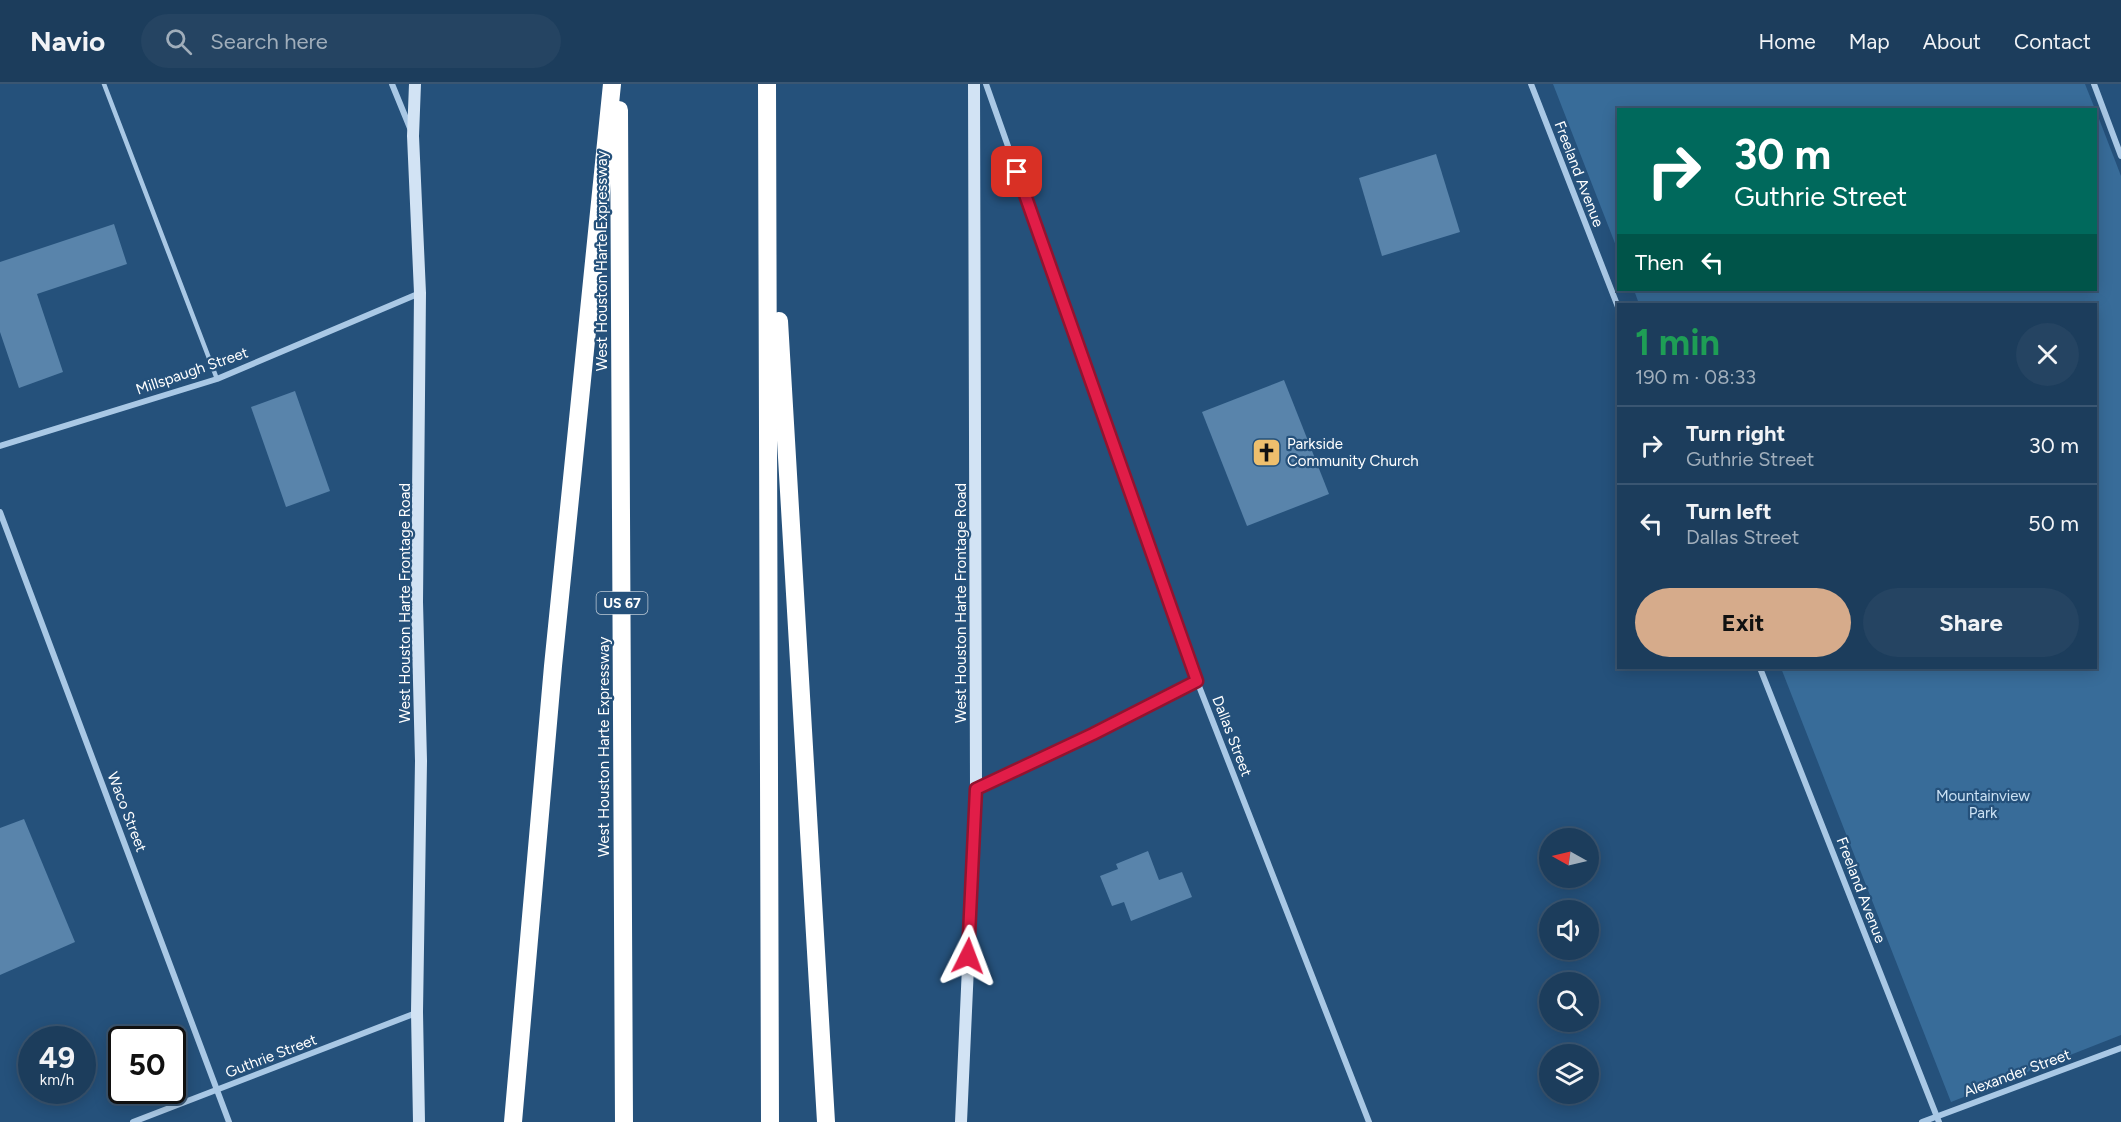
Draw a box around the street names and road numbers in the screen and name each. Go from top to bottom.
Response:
street label: Freeland Avenue [1551,118,1607,230]
street label: West Houston Harte Expressway [593,151,611,371]
street label: Millspaugh Street [134,343,251,399]
street label: West Houston Harte Frontage Road [396,483,414,723]
street label: West Houston Harte Frontage Road [952,483,970,723]
road number: US 67 [596,592,648,614]
street label: West Houston Harte Expressway [595,637,613,857]
street label: Dallas Street [1208,693,1256,779]
street label: Waco Street [104,770,151,855]
street label: Freeland Avenue [1833,834,1889,946]
street label: Guthrie Street [223,1030,319,1082]
street label: Alexander Street [1961,1045,2073,1101]

